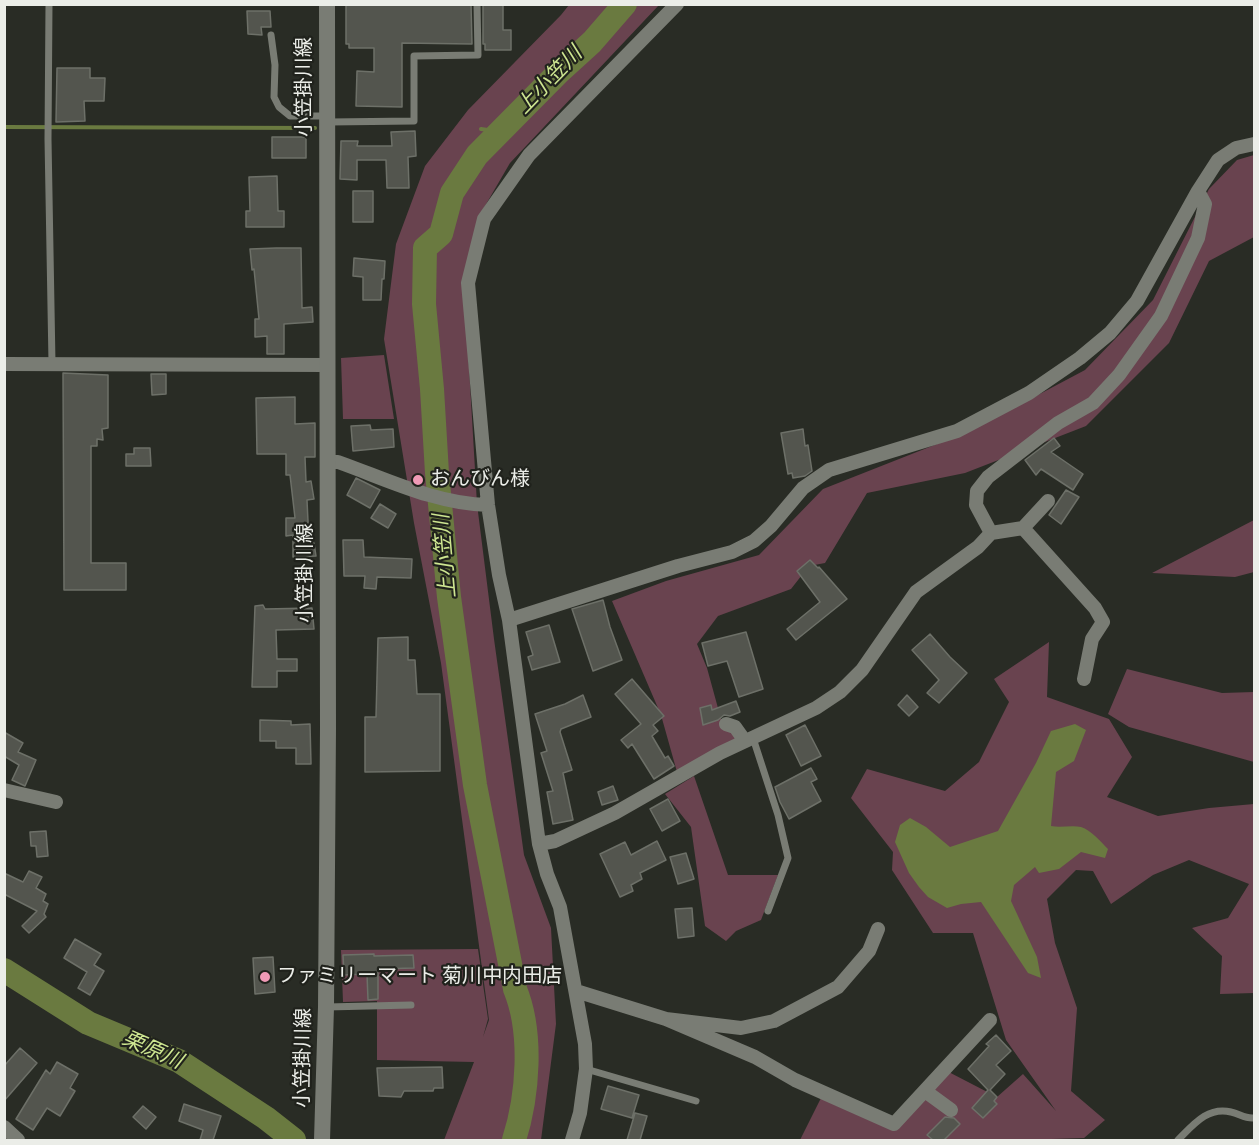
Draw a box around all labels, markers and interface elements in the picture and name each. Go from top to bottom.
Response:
street label: 小笠掛川線 [293,37,317,137]
water label: 上小笠川 [512,42,588,120]
place label: おんびん様 [430,468,530,492]
marker: おんびん様 [411,473,425,487]
water label: 上小笠川 [430,513,462,599]
street label: 小笠掛川線 [294,523,318,623]
place label: ファミリーマート 菊川中内田店 [277,965,562,989]
marker: ファミリーマート 菊川中内田店 [258,970,272,984]
street label: 小笠掛川線 [291,1008,317,1108]
water label: 栗原川 [118,1027,186,1075]

